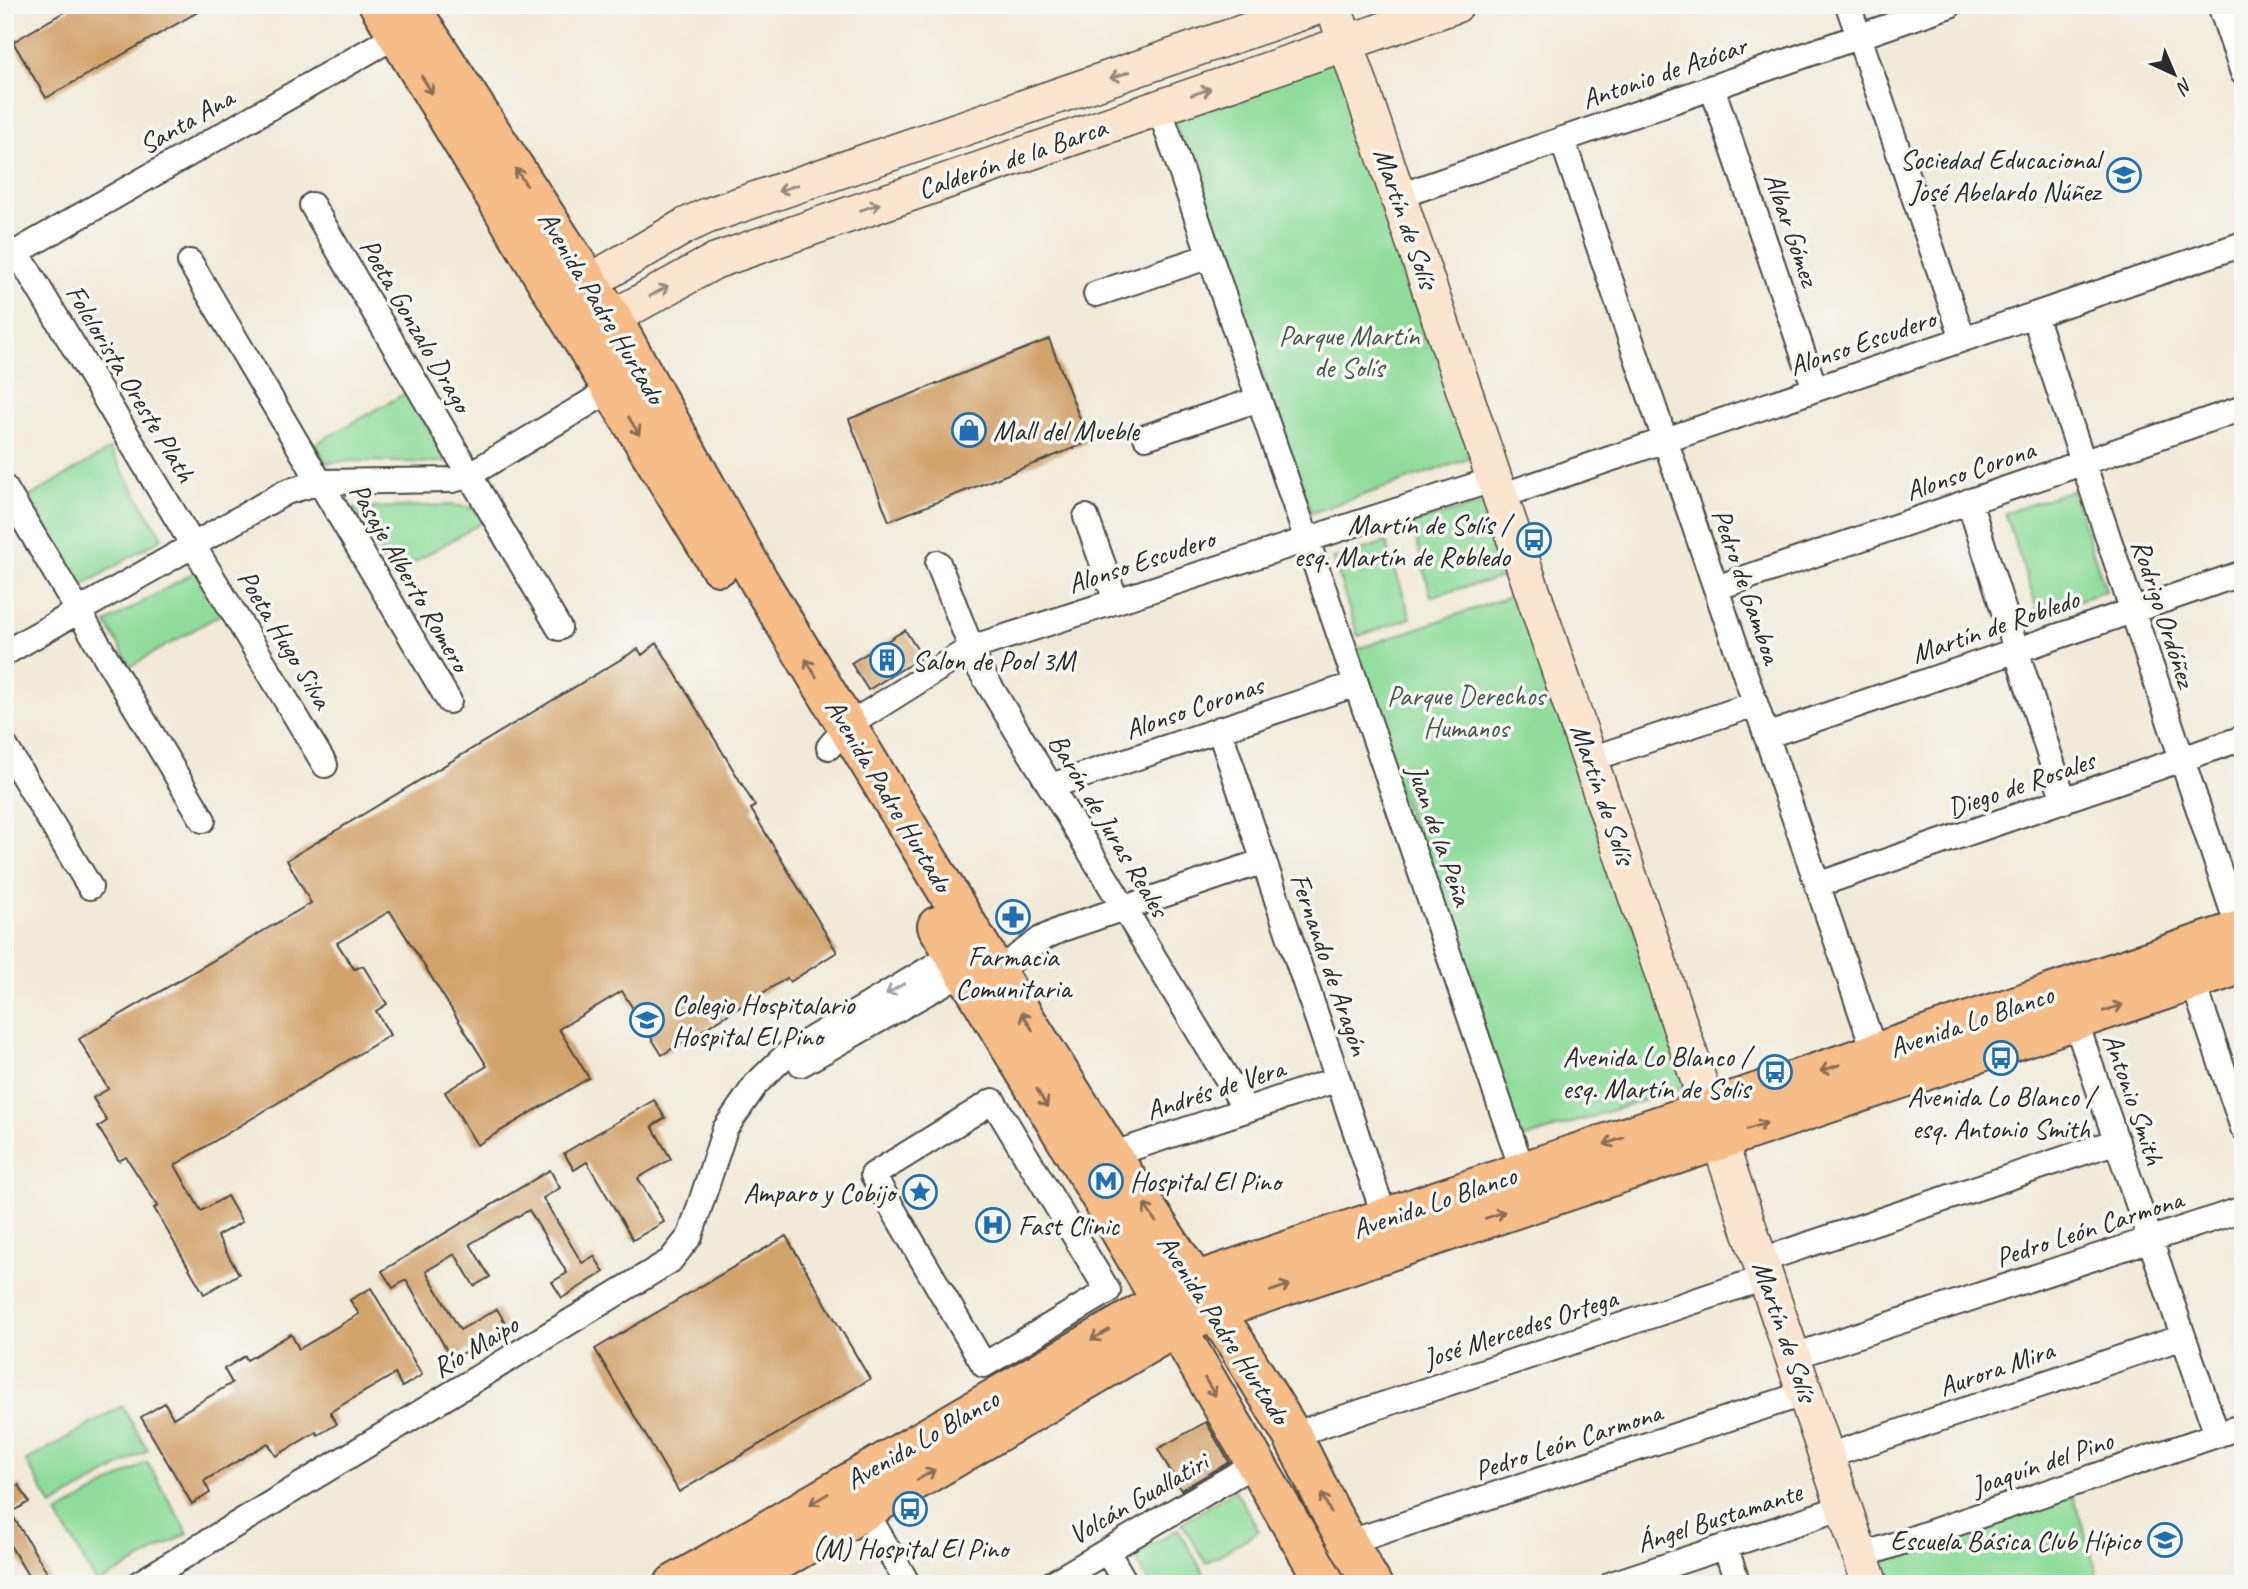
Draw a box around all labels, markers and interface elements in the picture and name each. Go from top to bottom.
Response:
street label: Antonio de Azócar [1577,27,1753,117]
north arrow [2140,38,2210,108]
one-way arrow [1109,70,1131,82]
text: N [2170,73,2198,100]
one-way arrow [421,74,435,94]
street label: Santa Ana [132,79,242,162]
one-way arrow [1190,85,1212,98]
street label: Calderón de la Barca [913,109,1113,207]
place label: Sociedad Educacional José Abelardo Núñez [1900,142,2105,209]
street label: Martín de Solís [1366,143,1447,295]
school or university icon: Sociedad Educacional José Abelardo Núñez [2105,156,2143,194]
one-way arrow [514,168,528,187]
street label: Albar Gómez [1756,168,1828,292]
one-way arrow [778,183,800,195]
one-way arrow [859,200,881,212]
street label: Avenida Padre Hurtado [531,204,675,413]
street label: Poeta Gonzalo Drago [352,232,481,421]
street label: Folclorista Oreste Plath [58,278,204,488]
one-way arrow [649,283,669,297]
street label: Alonso Escudero [1784,300,1943,383]
park label: Parque Martín de Solís [1279,318,1421,385]
shop icon: Mall del Mueble [950,411,988,449]
place label: Mall del Mueble [993,413,1141,448]
one-way arrow [628,415,642,435]
street label: Alonso Corona [1901,431,2041,508]
street label: Pasaje Alberto Romero [342,476,480,680]
street label: Pedro de Gamboa [1704,504,1791,670]
place label: Martín de Solís / esq. Martín de Robledo [1294,507,1516,574]
street label: Alonso Escudero [1063,520,1222,601]
bus stop icon: Martín de Solís / esq. Martín de Robledo [1515,521,1553,559]
street label: Rodrigo Ordóñez [2124,535,2205,694]
street label: Poeta Hugo Silva [230,563,341,716]
street label: Martín de Robledo [1907,580,2085,671]
building icon: Salon de Pool 3M [868,641,906,679]
place label: Salon de Pool 3M [912,643,1077,678]
one-way arrow [804,658,818,678]
street label: Alonso Coronas [1120,666,1270,747]
park label: Parque Derechos Humanos [1387,678,1547,745]
street label: Avenida Padre Hurtado [818,692,962,901]
street label: Martín de Solís [1563,719,1644,871]
street label: Barón de Juras Reales [1041,727,1179,925]
street label: Diego de Rosales [1943,742,2102,826]
street label: Juan de la Peña [1399,758,1481,912]
street label: Fernando de Aragón [1282,868,1378,1061]
pharmacy icon: Farmacia Comunitaria [994,898,1032,936]
place label: Farmacia Comunitaria [955,939,1073,1006]
street label: Avenida Lo Blanco [1884,976,2060,1065]
one-way arrow [886,982,906,996]
place label: Colegio Hospitalario Hospital El Pino [672,987,857,1054]
school or university icon: Colegio Hospitalario Hospital El Pino [628,1001,666,1039]
one-way arrow [2101,1001,2123,1013]
one-way arrow [1020,1012,1034,1032]
street label: Antonio Smith [2095,1029,2173,1170]
place label: Avenida Lo Blanco / esq. Martín de Solis [1562,1039,1756,1106]
bus stop icon: Avenida Lo Blanco / esq. Antonio Smith [1982,1039,2020,1077]
street label: Andrés de Vera [1141,1049,1291,1128]
bus stop icon: Avenida Lo Blanco / esq. Martín de Solis [1756,1053,1794,1091]
one-way arrow [1819,1063,1841,1075]
place label: Avenida Lo Blanco / esq. Antonio Smith [1907,1079,2100,1146]
one-way arrow [1035,1088,1049,1108]
one-way arrow [1746,1119,1768,1131]
one-way arrow [1604,1136,1626,1148]
street label: Avenida Lo Blanco [1347,1157,1523,1246]
metro station icon: Hospital El Pino [1087,1162,1125,1200]
place label: Hospital El Pino [1130,1164,1284,1199]
place icon: Amparo y Cobijo [901,1173,939,1211]
place label: Amparo y Cobijo [743,1175,898,1210]
street label: Pedro León Carmona [1991,1180,2189,1275]
one-way arrow [1142,1204,1157,1223]
hospital icon: Fast Clinic [974,1206,1012,1244]
place label: Fast Clinic [1018,1208,1120,1243]
one-way arrow [1484,1208,1506,1220]
street label: Avenida Padre Hurtado [1150,1228,1300,1433]
street label: Martín de Solís [1745,1256,1826,1408]
street label: José Mercedes Ortega [1417,1280,1623,1376]
one-way arrow [1269,1281,1291,1294]
street label: Río Maipo [426,1306,526,1385]
one-way arrow [1091,1328,1111,1342]
street label: Aurora Mira [1934,1331,2060,1404]
one-way arrow [1204,1376,1218,1396]
street label: Avenida Lo Blanco [839,1380,1007,1497]
street label: Pedro León Carmona [1470,1393,1668,1488]
street label: Joaquín del Pino [1965,1422,2119,1504]
street label: Volcán Guallatiri [1062,1442,1217,1552]
one-way arrow [915,1467,935,1481]
street label: Ángel Bustamante [1632,1473,1808,1560]
bus stop icon: (M) Hospital El Pino [891,1490,929,1528]
one-way arrow [810,1492,830,1506]
one-way arrow [1319,1493,1333,1514]
school or university icon: Escuela Básica Club Hípico [2146,1521,2184,1559]
place label: Escuela Básica Club Hípico [1890,1523,2143,1558]
place label: (M) Hospital El Pino [812,1531,1011,1566]

